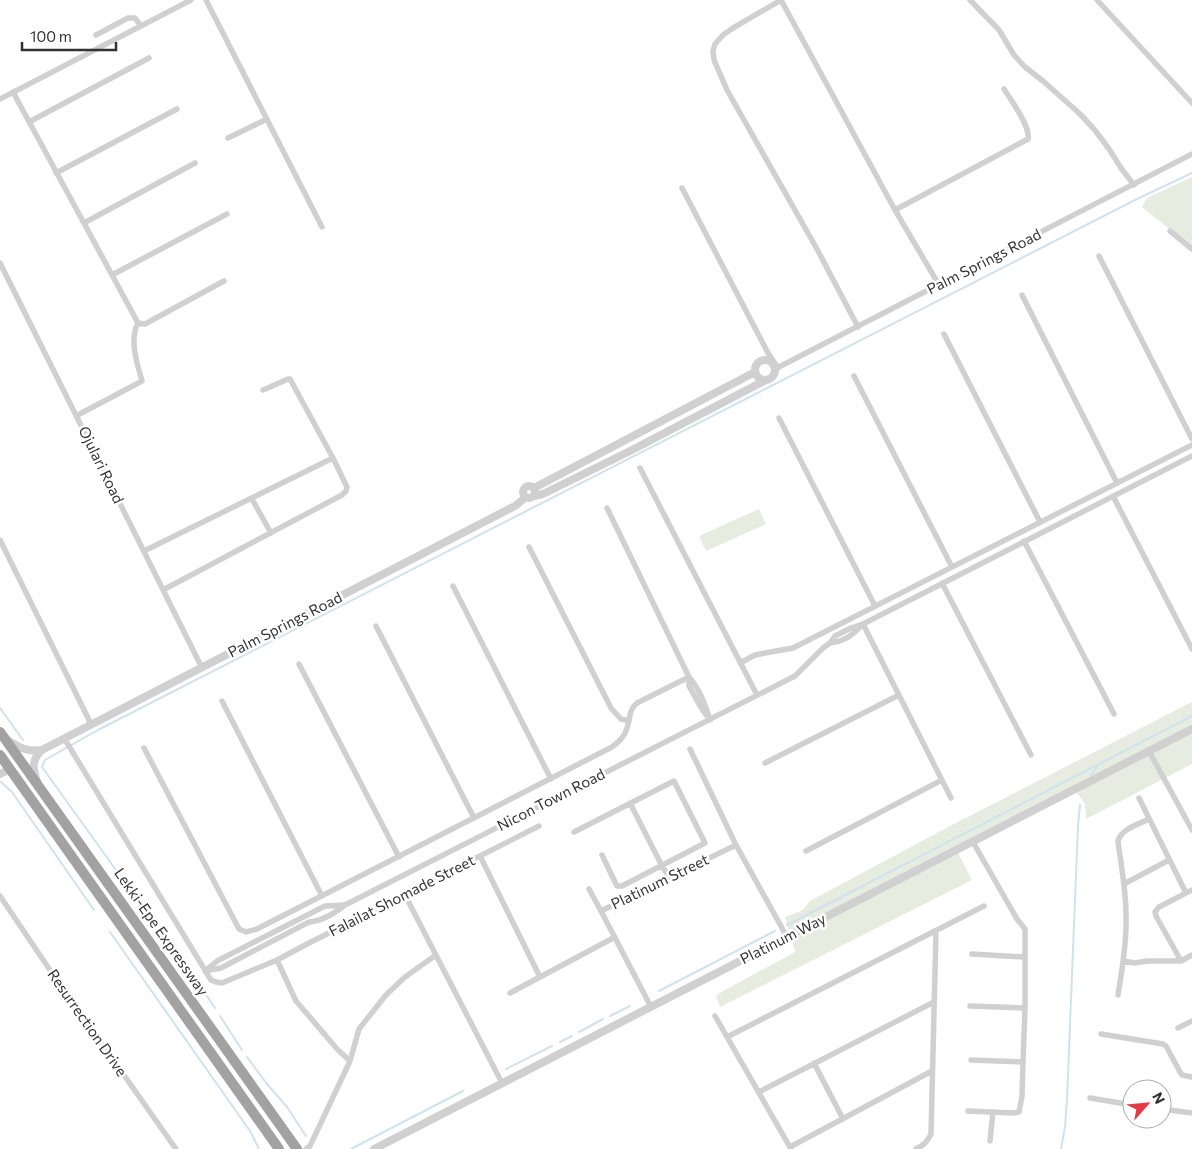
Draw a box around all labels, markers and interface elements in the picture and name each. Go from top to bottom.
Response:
scale bar [22,20,116,52]
text: 100 m [30,27,72,45]
street label: Palm Springs Road [923,224,1044,298]
street label: Ojulari Road [75,423,128,506]
street label: Palm Springs Road [224,587,345,661]
street label: Nicon Town Road [494,764,608,834]
street label: Falailat Shomade Street [326,850,478,940]
street label: Platinum Street [608,850,711,913]
street label: Lekki-Epe Expressway [111,864,213,999]
street label: Platinum Way [737,909,829,967]
street label: Resurrection Drive [44,965,131,1079]
north arrow [1122,1079,1172,1129]
text: N [1149,1089,1169,1106]

